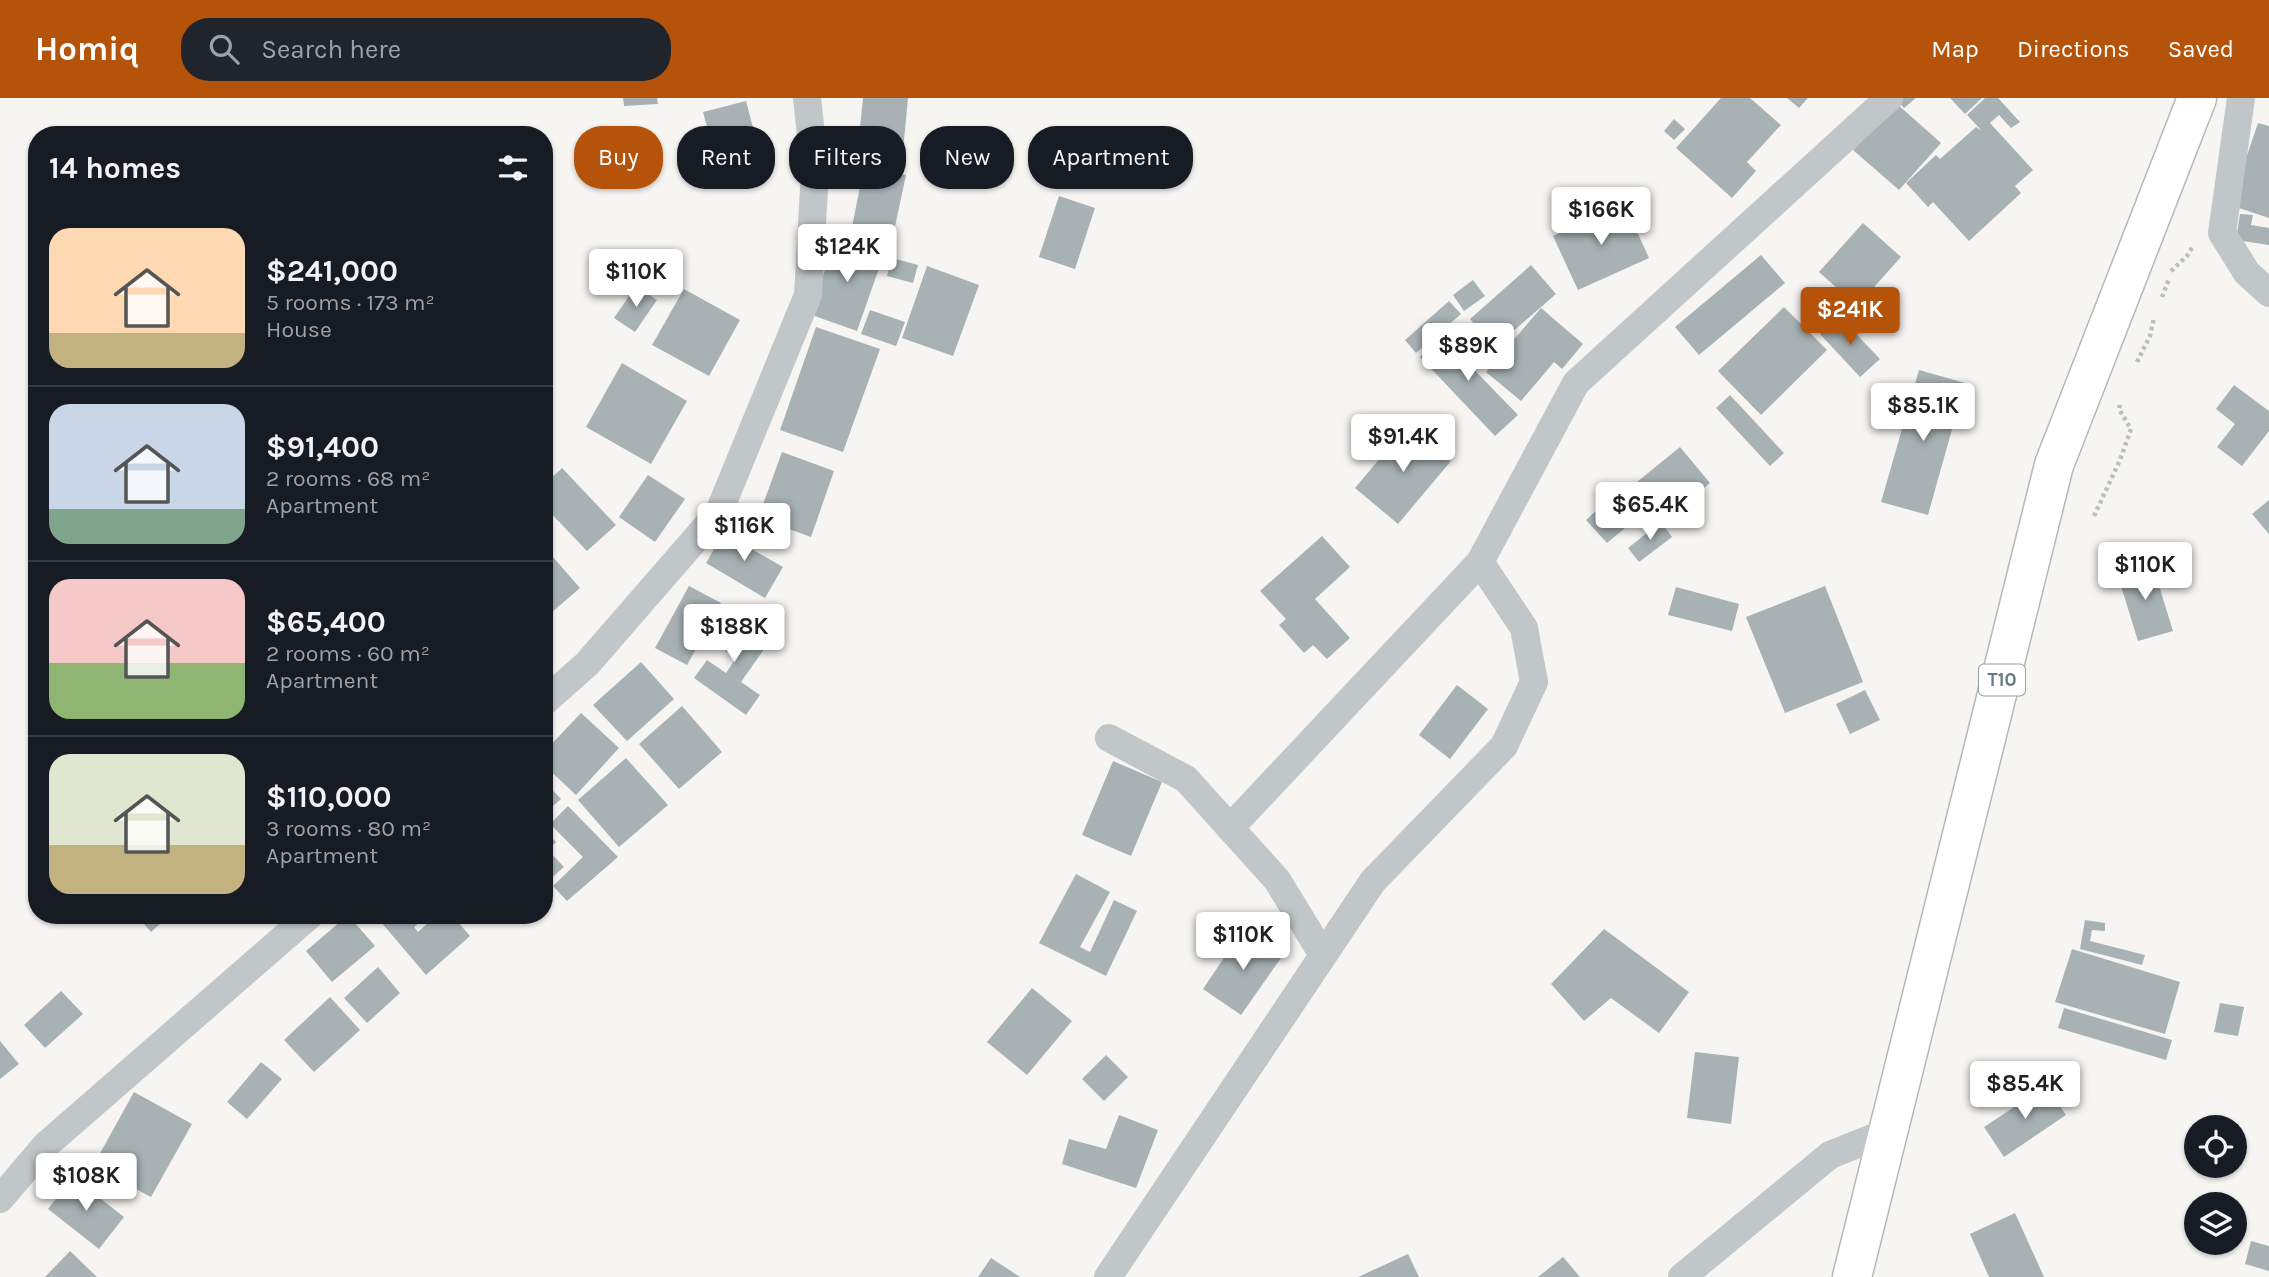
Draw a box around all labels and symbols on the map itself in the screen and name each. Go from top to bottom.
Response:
pin: $166K [1552,188,1650,247]
pin: $124K [798,225,896,284]
pin: $110K [587,250,685,309]
pin: $241K [1801,288,1899,347]
pin: $89K [1427,324,1509,383]
pin: $85.1K [1866,384,1980,443]
pin: $91.4K [1346,414,1460,474]
pin: $65.4K [1593,482,1707,542]
pin: $116K [695,504,793,563]
pin: $110K [2096,542,2194,602]
pin: $188K [685,604,783,664]
road number: T10 [1979,664,2025,695]
pin: $110K [1194,912,1292,972]
pin: $85.4K [1968,1062,2082,1121]
pin: $108K [37,1154,135,1213]

